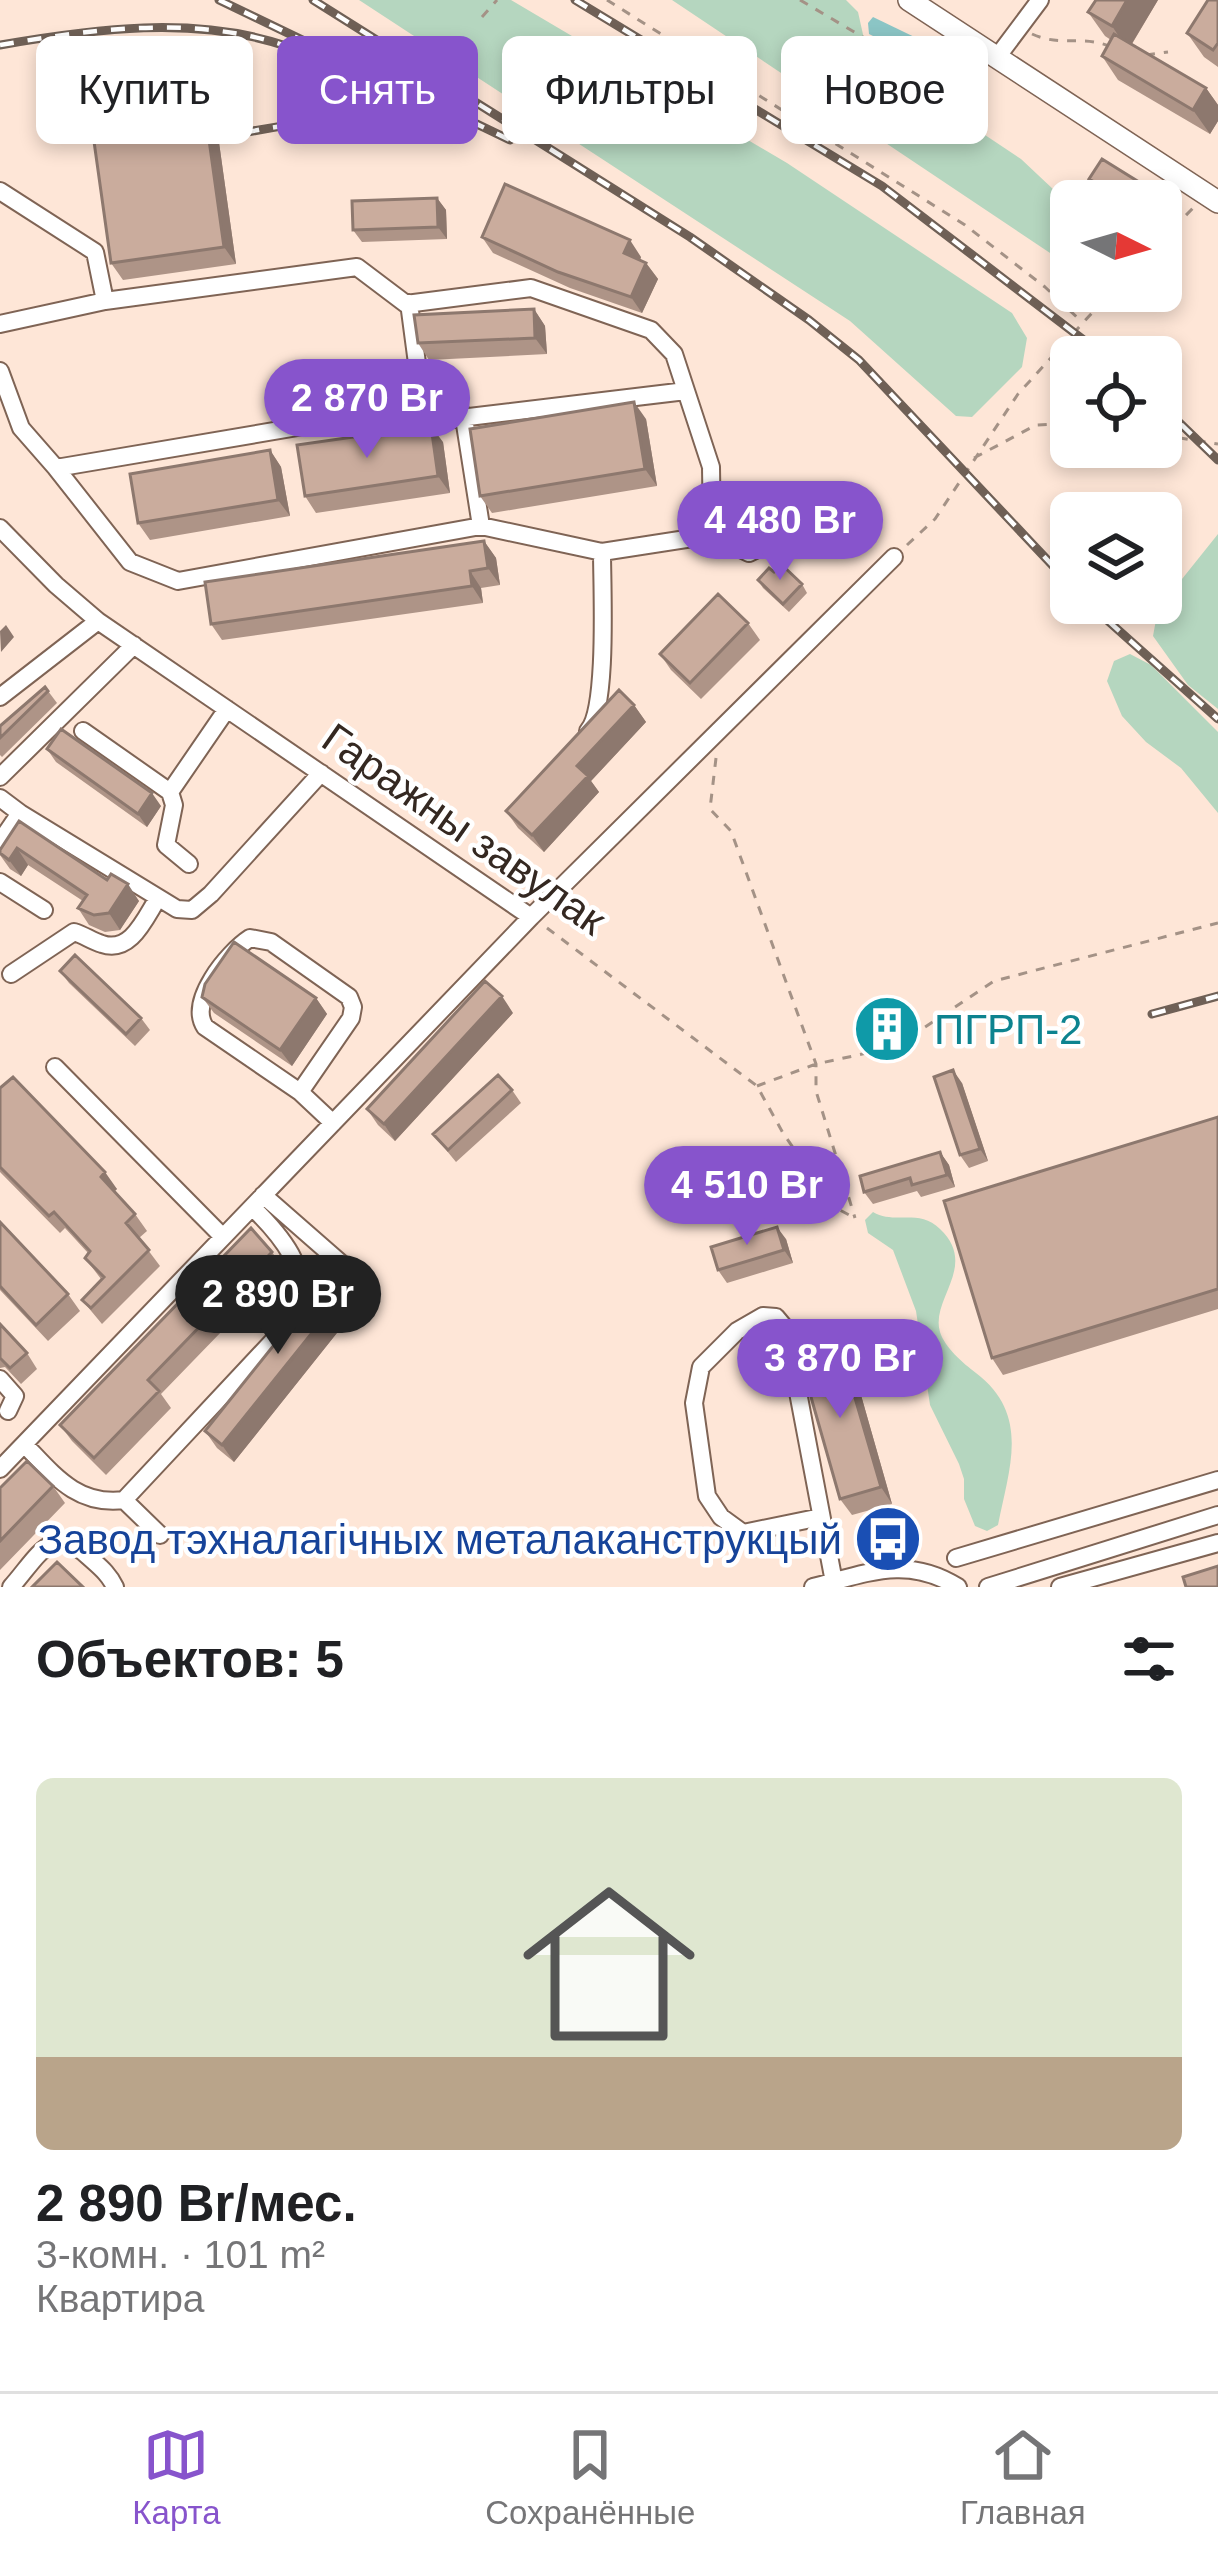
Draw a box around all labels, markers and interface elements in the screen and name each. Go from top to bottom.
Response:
chip: Купить [36,36,253,144]
chip: Снять [277,36,478,144]
chip: Фильтры [502,36,757,144]
chip: Новое [781,36,988,144]
north arrow [1050,180,1182,312]
map controls [1050,180,1182,624]
button: locate [1050,336,1182,468]
pin: 2 870 Br [243,359,491,461]
text: 2 870 Br [291,376,443,419]
pin: 4 480 Br [656,481,904,583]
button: layers [1050,492,1182,624]
text: 4 480 Br [704,498,856,541]
street label: Гаражны завулак [314,714,615,944]
building icon: ПГРП-2 [852,994,922,1064]
place label: ПГРП-2 [934,1006,1082,1053]
pin: 4 510 Br [623,1146,871,1248]
text: 4 510 Br [671,1163,823,1206]
pin: 2 890 Br [154,1255,402,1357]
text: 2 890 Br [202,1272,354,1315]
pin: 3 870 Br [716,1319,964,1421]
text: 3 870 Br [764,1336,916,1379]
bus stop icon: Завод тэхналагічных металаканструкцый [853,1504,923,1574]
place label: Завод тэхналагічных металаканструкцый [38,1516,842,1563]
icon: filters [1116,1626,1182,1692]
text: Объектов: 5 [36,1631,344,1688]
icon: home [501,1856,717,2072]
text: 2 890 Br/мес. [36,2175,357,2232]
text: 3-комн. · 101 m² [36,2233,325,2276]
text: Квартира [36,2277,205,2320]
tab: Карта [132,2422,221,2532]
tab: Сохранённые [485,2422,695,2532]
tab: Главная [960,2422,1086,2532]

